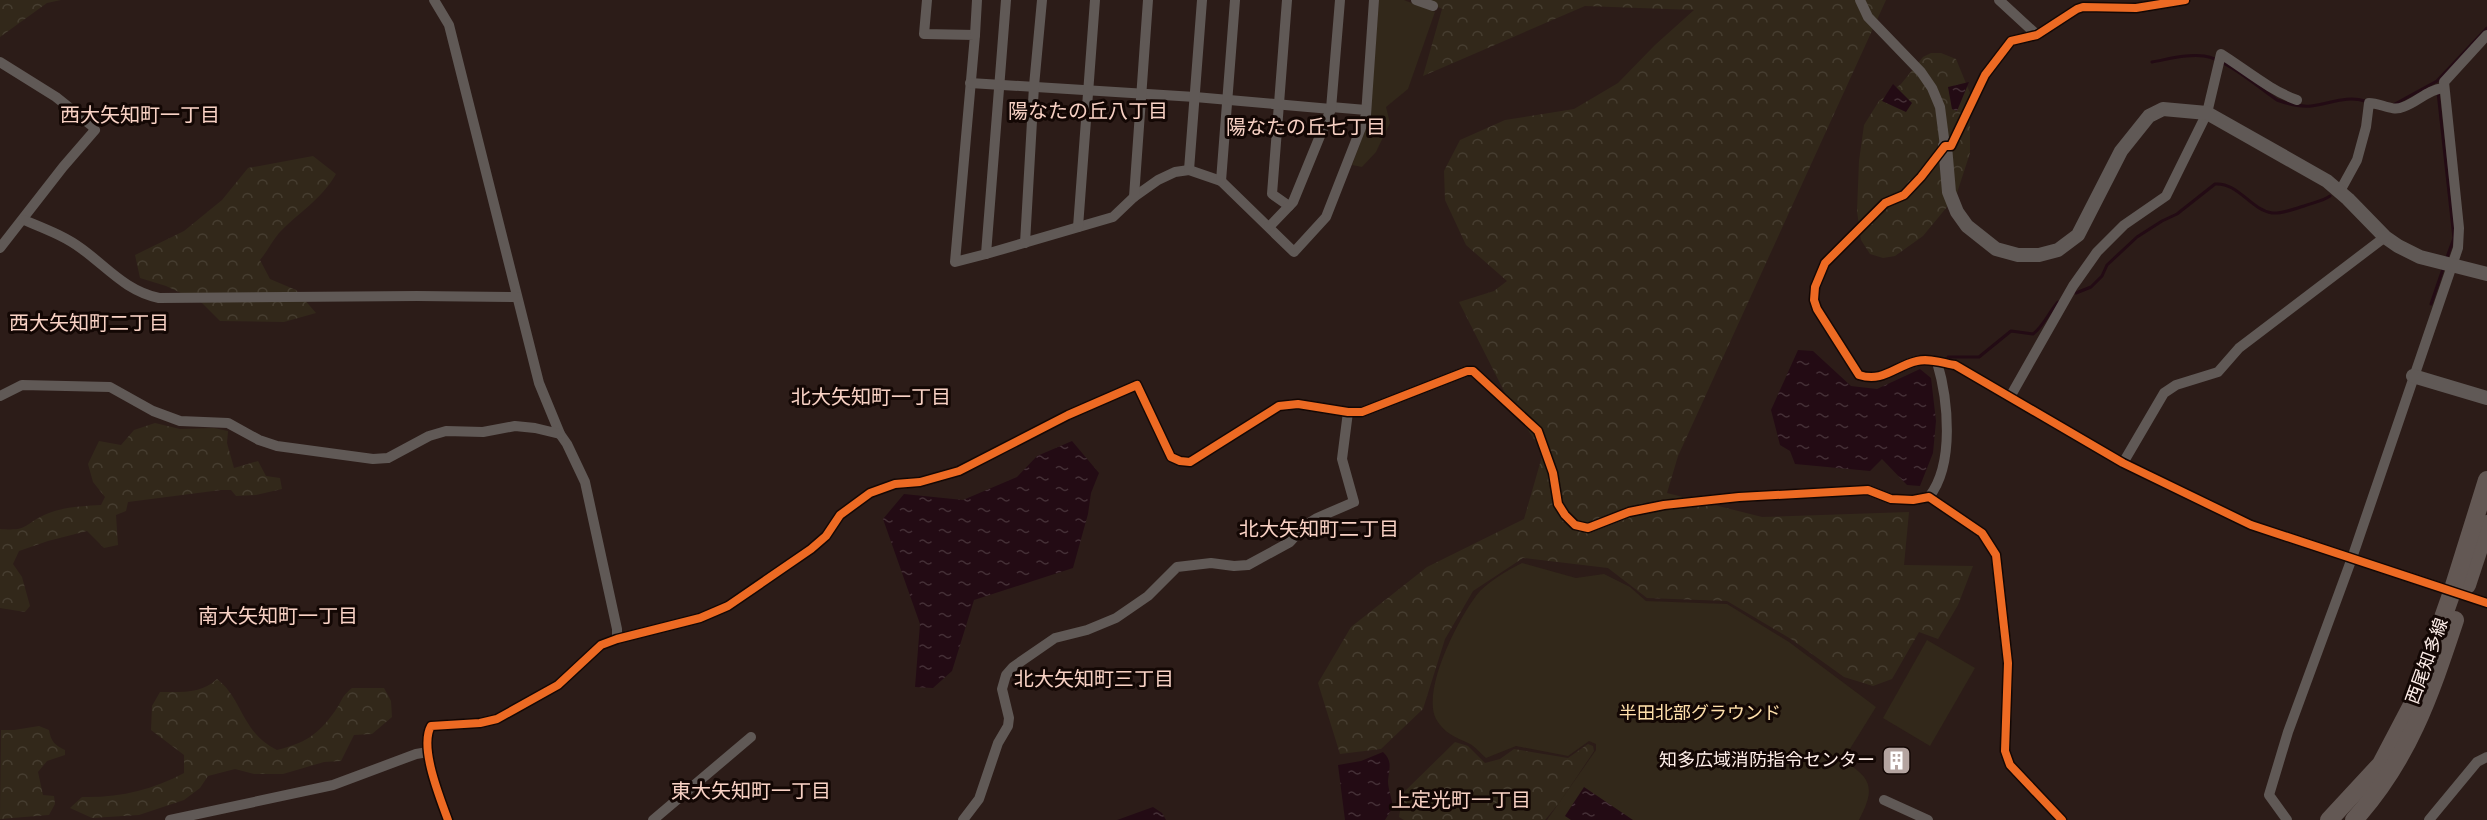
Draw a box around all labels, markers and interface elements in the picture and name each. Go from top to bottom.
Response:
district label: 陽なたの丘八丁目 [1008,99,1168,123]
district label: 西大矢知町一丁目 [60,103,220,127]
district label: 陽なたの丘七丁目 [1226,115,1386,139]
district label: 西大矢知町二丁目 [9,311,169,335]
district label: 北大矢知町一丁目 [791,385,951,409]
district label: 北大矢知町二丁目 [1239,517,1399,541]
district label: 南大矢知町一丁目 [198,604,358,628]
street label: 西尾知多線 [2401,615,2453,707]
district label: 北大矢知町三丁目 [1014,667,1174,691]
park label: 半田北部グラウンド [1619,702,1781,724]
building icon: 知多広域消防指令センター [1880,744,1912,776]
place label: 知多広域消防指令センター [1659,749,1875,771]
district label: 東大矢知町一丁目 [671,779,831,803]
district label: 上定光町一丁目 [1391,788,1531,812]

